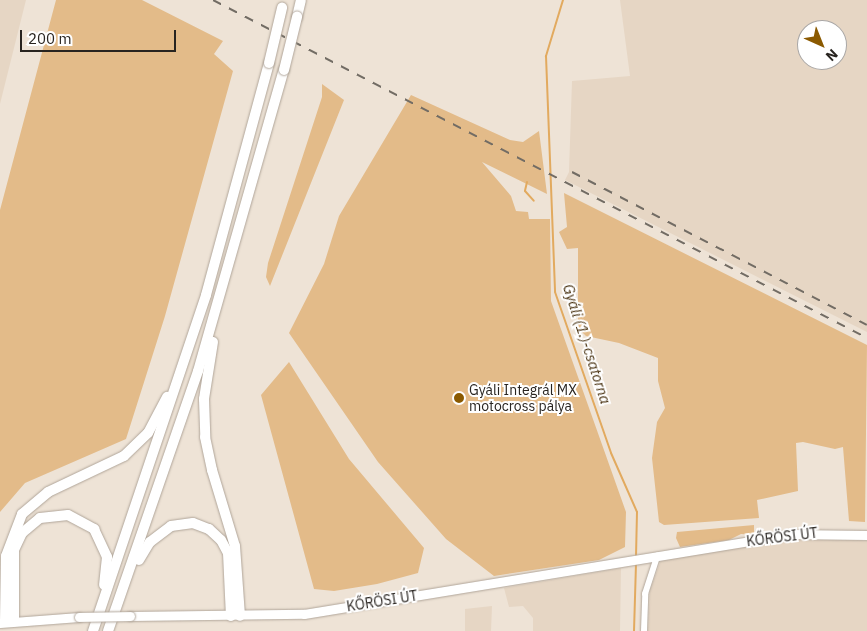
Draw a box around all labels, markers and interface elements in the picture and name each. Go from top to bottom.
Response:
scale bar [22,20,179,52]
north arrow [797,20,847,70]
text: 200 m [28,29,72,48]
text: N [822,45,842,65]
water label: Gyáli (1.)-csatorna [559,282,615,406]
place label: Gyáli Integrál MX motocross pálya [469,382,577,414]
marker: Gyáli Integrál MX motocross pálya [453,392,465,404]
street label: KŐRÖSI ÚT [745,524,819,550]
street label: KŐRÖSI ÚT [345,587,419,615]

